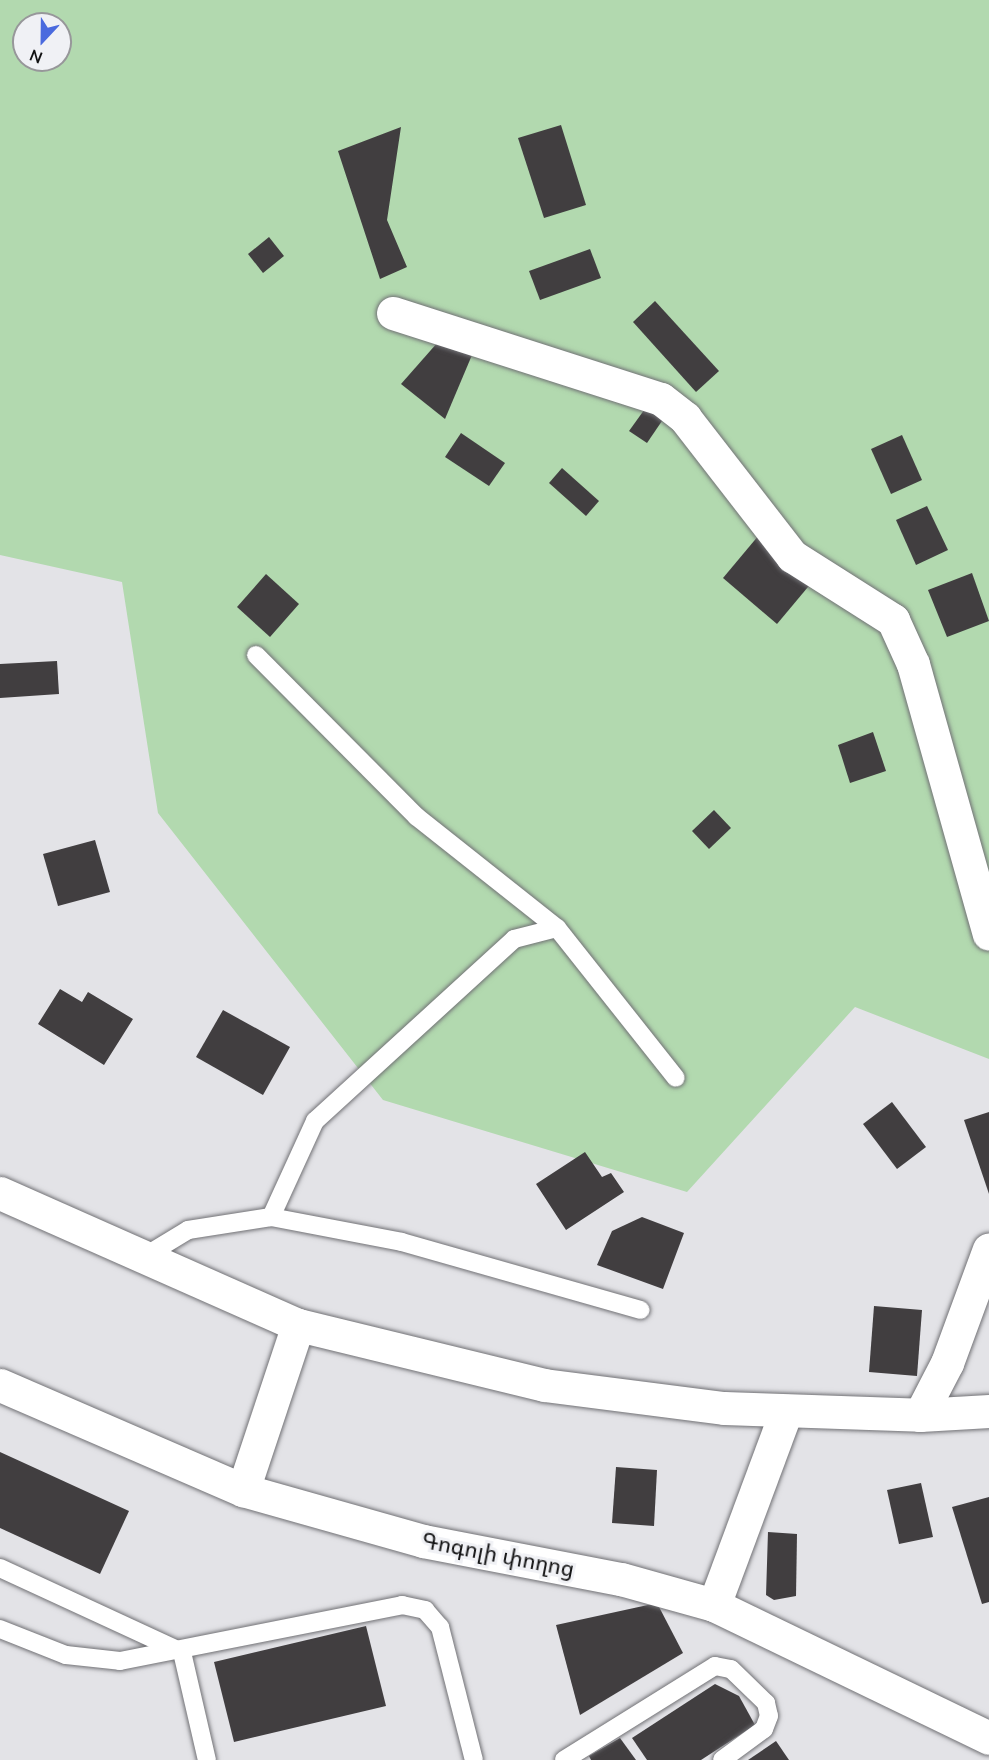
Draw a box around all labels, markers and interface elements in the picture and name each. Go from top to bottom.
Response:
north arrow [12,12,72,72]
text: N [27,45,45,68]
street label: Գոգոլի փողոց [419,1527,577,1583]

